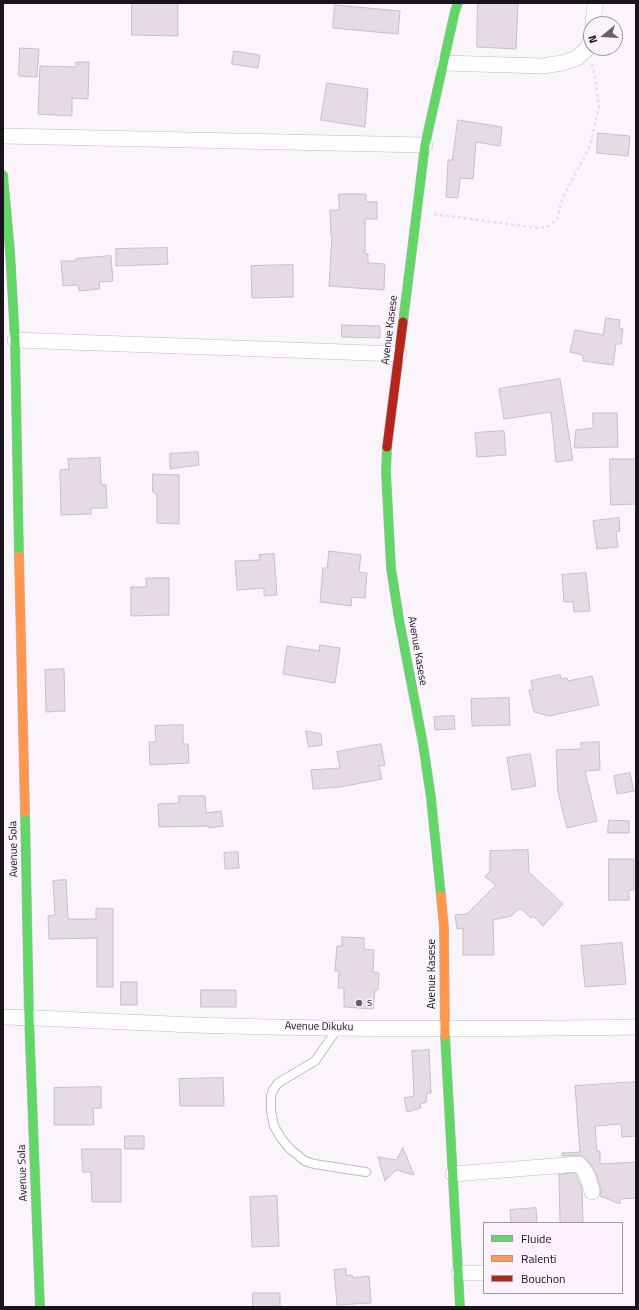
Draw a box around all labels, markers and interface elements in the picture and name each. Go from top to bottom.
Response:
north arrow [583,16,623,56]
text: N [584,33,601,45]
street label: Avenue Kasese [379,294,401,366]
street label: Avenue Kasese [404,615,430,687]
street label: Avenue Sola [7,821,21,877]
street label: Avenue Kasese [425,939,439,1009]
place label: s [367,996,372,1010]
marker: s [354,998,364,1008]
street label: Avenue Dikuku [285,1020,353,1034]
street label: Avenue Sola [15,1144,31,1202]
legend [483,1222,623,1294]
text: Fluide [521,1229,552,1248]
text: Ralenti [521,1249,556,1268]
text: Bouchon [521,1269,566,1288]

